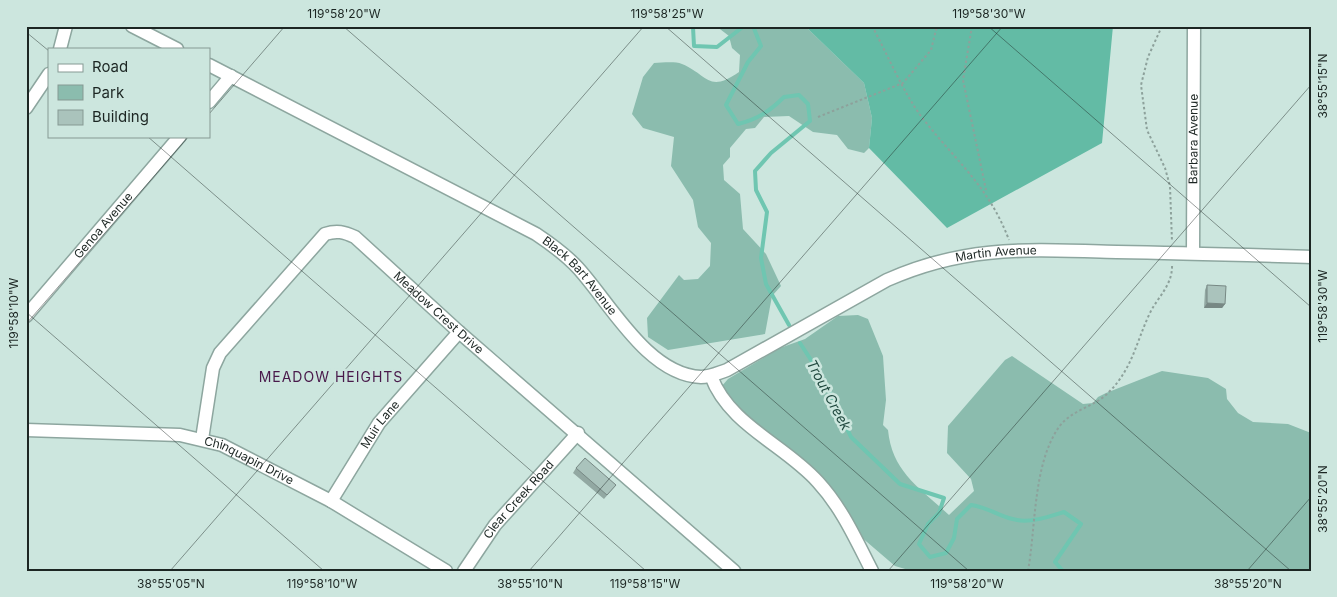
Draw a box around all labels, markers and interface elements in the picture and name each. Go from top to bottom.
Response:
text: 119°58'20"W [307,6,381,21]
text: 119°58'25"W [630,6,704,21]
text: 119°58'30"W [952,6,1026,21]
legend [48,48,210,138]
text: 38°55'15"N [1315,53,1330,119]
text: Road [92,57,128,76]
text: Park [92,83,125,102]
street label: Barbara Avenue [1185,94,1201,184]
text: Building [92,107,149,126]
street label: Genoa Avenue [70,189,136,262]
street label: Black Bart Avenue [540,233,620,318]
street label: Martin Avenue [954,242,1037,265]
street label: Meadow Crest Drive [391,268,487,357]
text: 119°58'30"W [1315,269,1330,343]
text: 119°58'10"W [6,277,21,348]
water label: Trout Creek [804,357,855,433]
district label: MEADOW HEIGHTS [259,368,403,385]
street label: Muir Lane [357,397,402,451]
street label: Chinquapin Drive [203,433,296,488]
street label: Clear Creek Road [480,457,557,542]
text: 38°55'20"N [1315,465,1330,533]
text: 38°55'05"N [137,576,205,591]
text: 119°58'10"W [287,576,358,591]
text: 38°55'10"N [497,576,563,591]
text: 119°58'15"W [610,576,680,591]
text: 119°58'20"W [930,576,1004,591]
text: 38°55'20"N [1214,576,1282,591]

